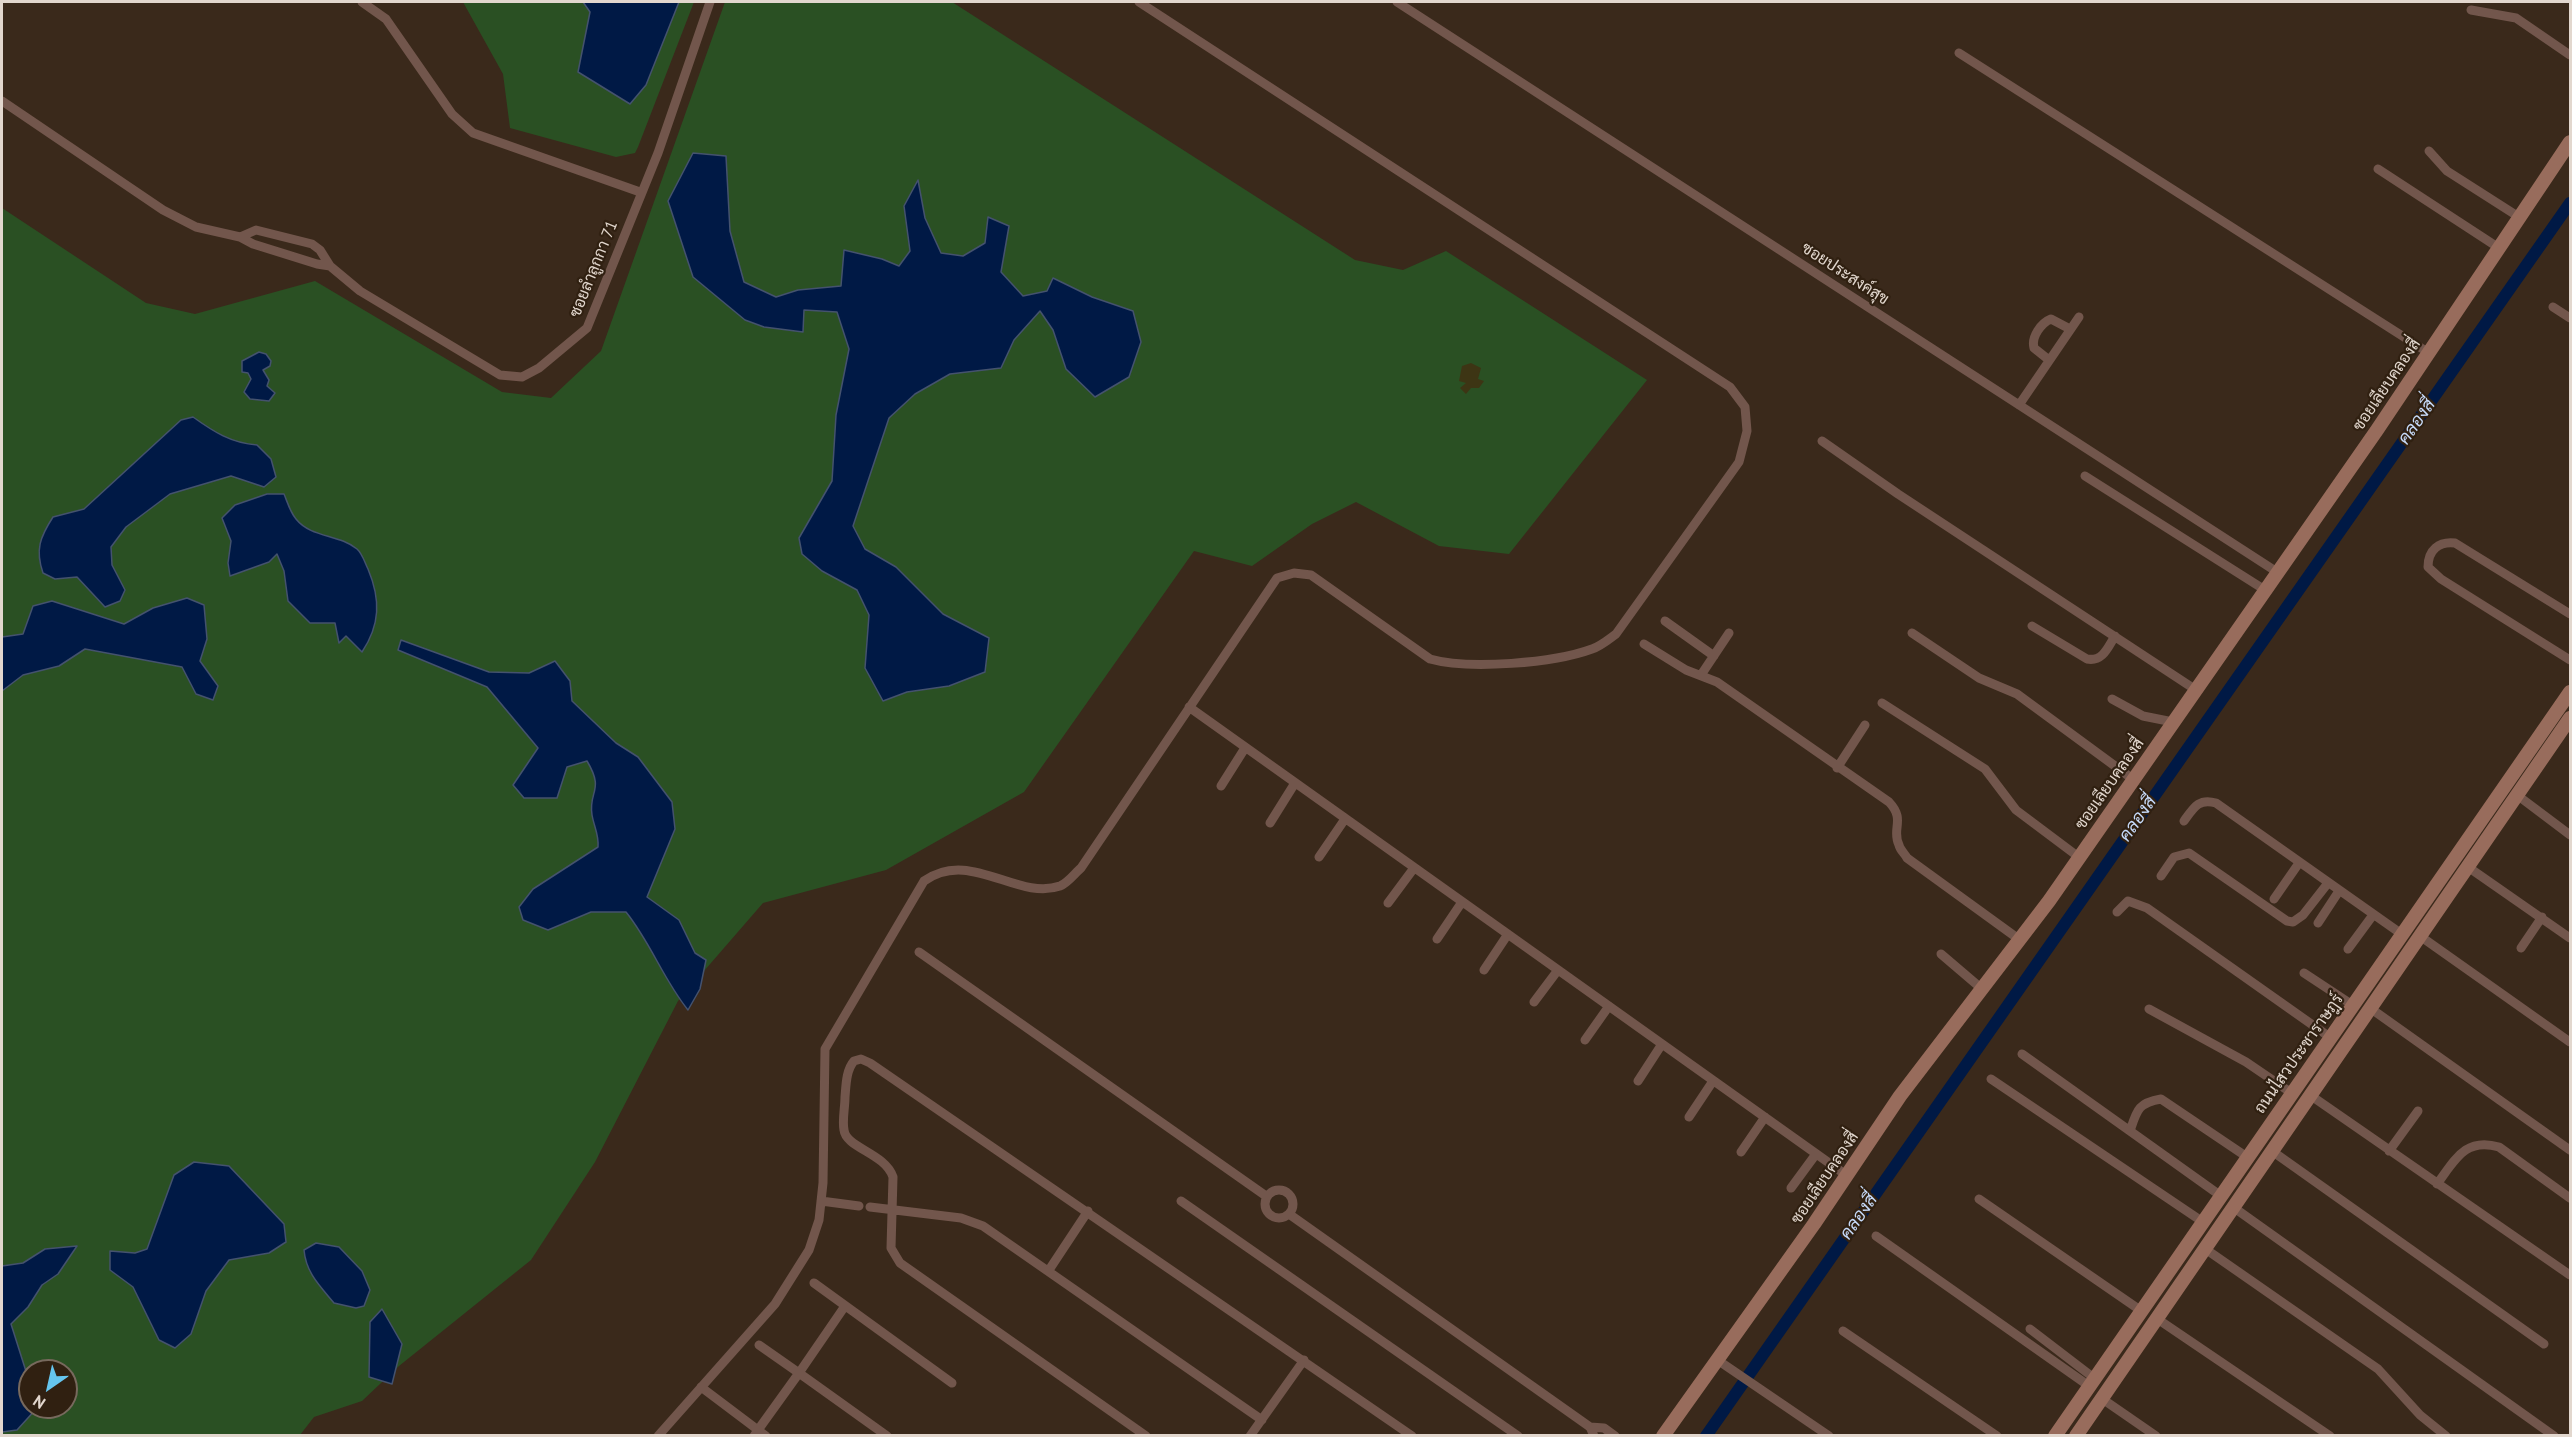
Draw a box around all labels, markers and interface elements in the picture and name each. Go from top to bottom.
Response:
street label: ซอยลำลูกกา 71 [566,218,622,320]
street label: ซอยประสงค์สุข [1798,239,1892,309]
street label: ซอยเลียบคลองสี่ [2349,335,2425,435]
water label: คลองสี่ [2394,395,2440,449]
street label: ซอยเลียบคลองสี่ [2071,735,2149,833]
water label: คลองสี่ [2115,792,2161,846]
street label: ถนนไสวประชาราษฎร์ [2251,991,2347,1117]
street label: ซอยเลียบคลองสี่ [1787,1128,1863,1228]
water label: คลองสี่ [1836,1190,1882,1244]
north arrow [18,1359,78,1419]
text: N [29,1391,49,1413]

